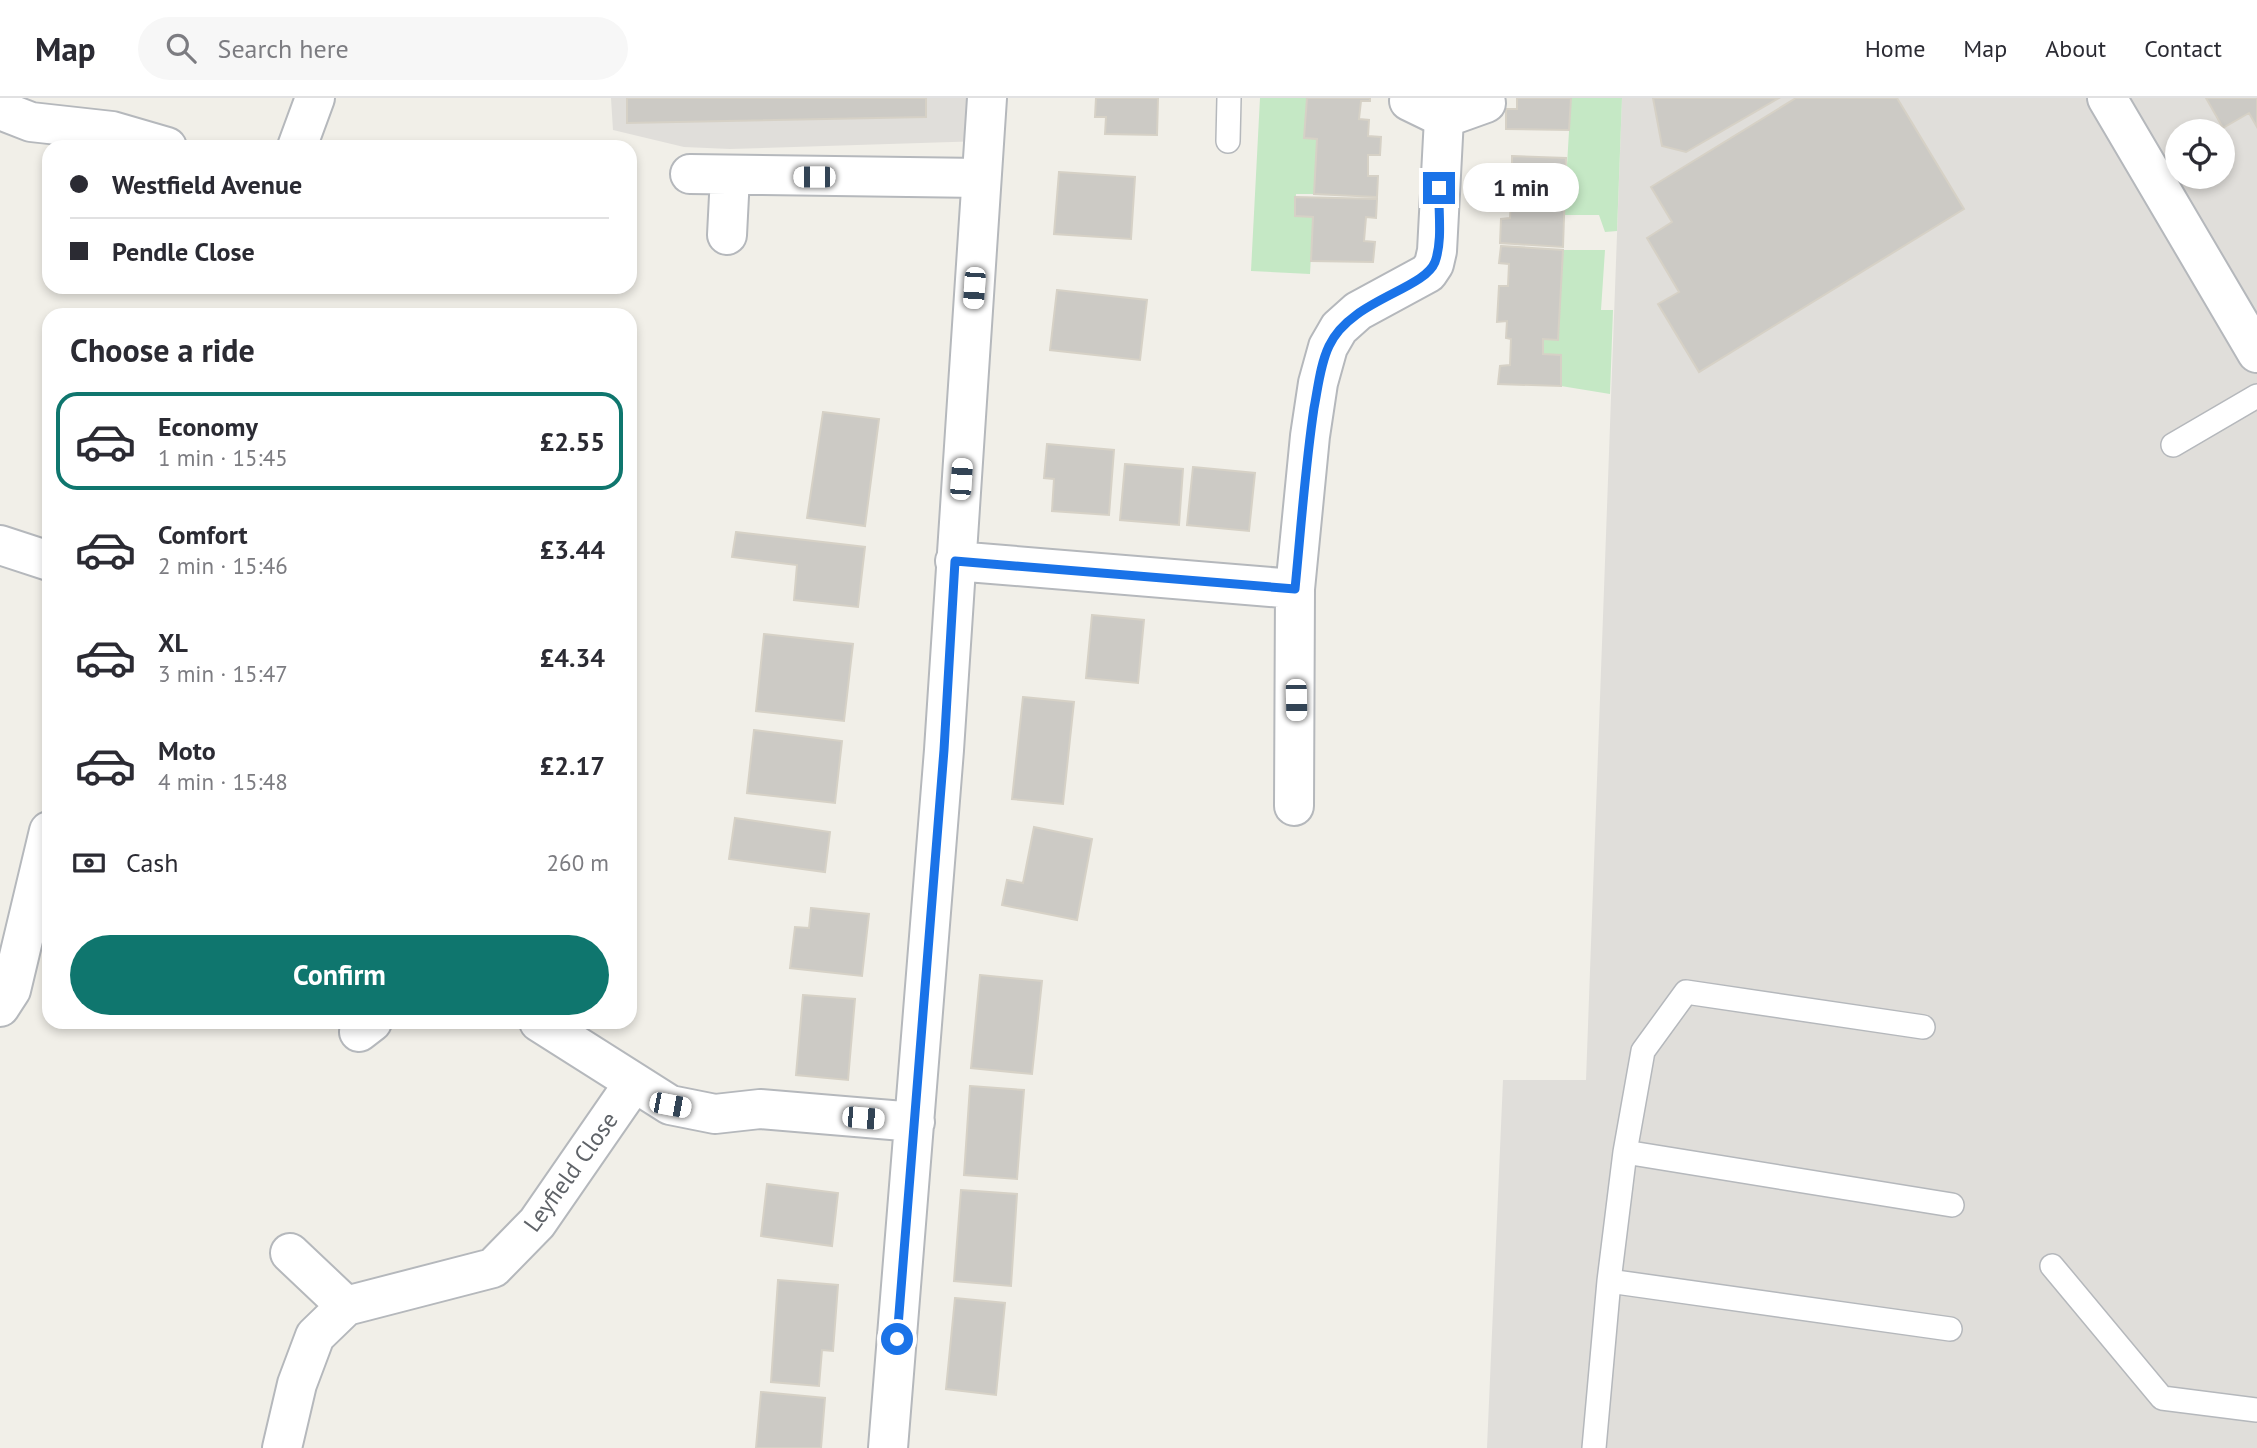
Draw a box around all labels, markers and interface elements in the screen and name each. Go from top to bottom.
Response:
search box [138,17,628,80]
text: Map [35,27,96,70]
icon: search [162,29,200,67]
text: Search here [218,32,349,65]
text: Home [1865,33,1925,64]
text: Map [1963,33,2007,64]
text: About [2045,33,2106,64]
text: Contact [2144,33,2222,64]
map controls [2165,119,2235,189]
button: locate [2165,119,2235,189]
callout: 1 min [1464,164,1579,212]
car [794,167,836,188]
text: Westfield Avenue [112,168,302,201]
route end [1423,172,1455,204]
text: 1 min [1493,173,1549,202]
text: Pendle Close [112,235,255,268]
car [963,266,986,310]
text: Choose a ride [70,329,255,371]
icon: car [74,410,137,473]
text: Economy [158,410,258,443]
text: £2.55 [540,425,605,458]
text: 1 min · 15:45 [158,443,288,472]
car [950,457,973,501]
icon: car [74,518,137,581]
text: Comfort [158,518,248,551]
text: £3.44 [540,533,605,566]
text: 2 min · 15:46 [158,551,288,580]
icon: car [74,626,137,689]
text: XL [158,626,188,659]
text: £4.34 [540,641,605,674]
text: 3 min · 15:47 [158,659,288,688]
car [1286,679,1307,721]
icon: car [74,734,137,797]
text: Moto [158,734,216,767]
text: £2.17 [540,749,605,782]
text: 4 min · 15:48 [158,767,288,796]
icon: cash [70,844,108,882]
text: Cash [126,846,178,879]
text: 260 m [547,848,609,877]
button: Confirm [70,935,609,1015]
car [648,1091,693,1119]
street label: Leyfield Close [517,1105,625,1238]
car [842,1106,885,1130]
route start [881,1323,913,1355]

